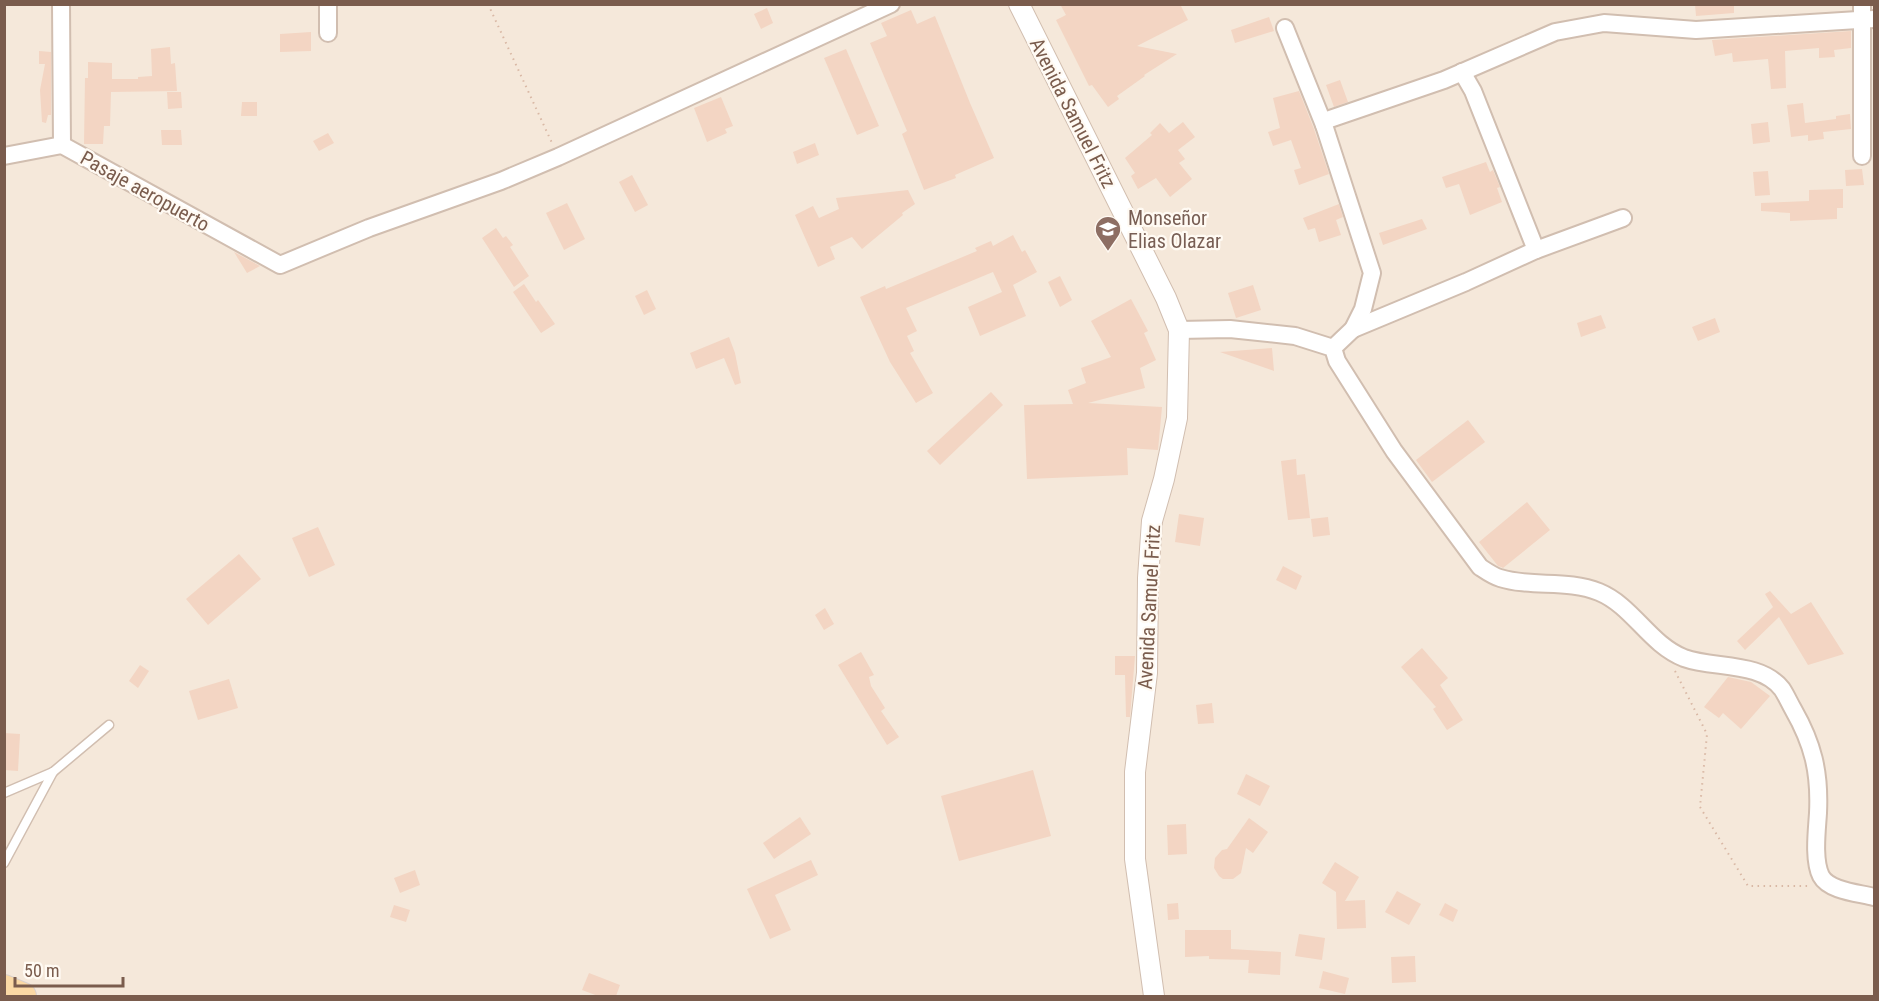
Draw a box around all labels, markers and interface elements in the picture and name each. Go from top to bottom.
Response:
street label: Avenida Samuel Fritz [1025,34,1121,192]
street label: Pasaje aeropuerto [76,146,214,236]
place label: Monseñor Elias Olazar [1128,206,1221,253]
school or university icon: Monseñor Elias Olazar [1093,214,1123,252]
street label: Avenida Samuel Fritz [1133,524,1165,690]
scale bar [15,950,123,988]
text: 50 m [24,960,59,981]

